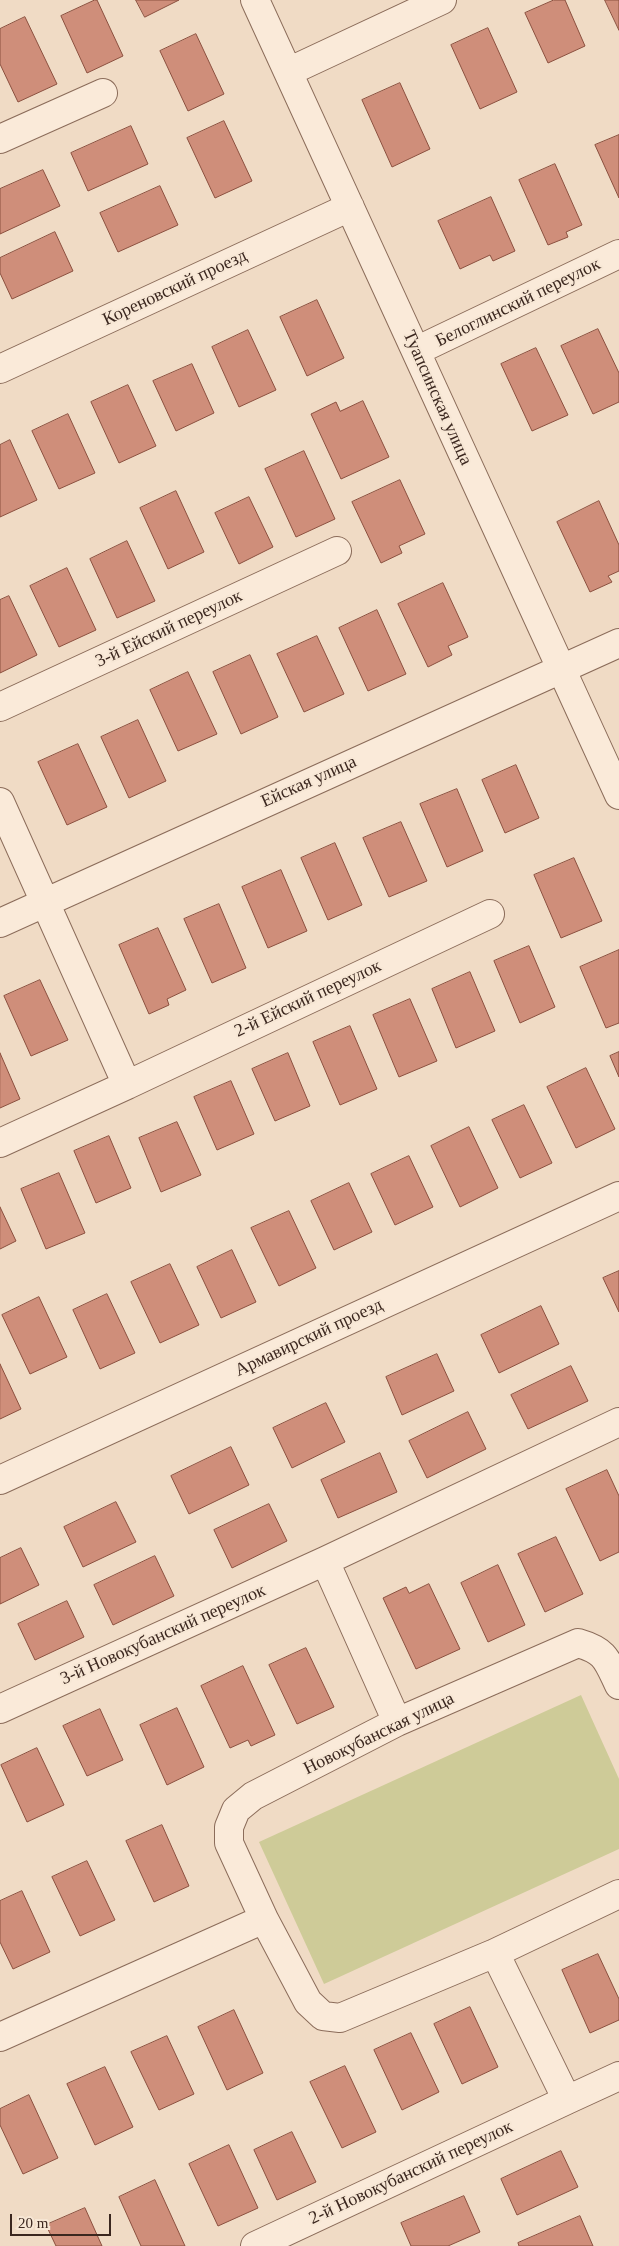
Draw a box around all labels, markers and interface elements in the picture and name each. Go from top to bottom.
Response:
street label: Кореновский проезд [99,245,251,331]
street label: Белоглинский переулок [432,254,604,352]
street label: Туапсинская улица [398,327,476,469]
street label: 3-й Ейский переулок [92,586,246,672]
street label: Ейская улица [258,751,360,813]
street label: 2-й Ейский переулок [231,956,385,1042]
street label: Армавирский проезд [232,1294,386,1382]
street label: 3-й Новокубанский переулок [57,1580,269,1690]
street label: Новокубанская улица [300,1688,458,1780]
street label: 2-й Новокубанский переулок [306,2116,516,2230]
scale bar [12,2204,114,2236]
text: 20 m [18,2215,48,2231]

